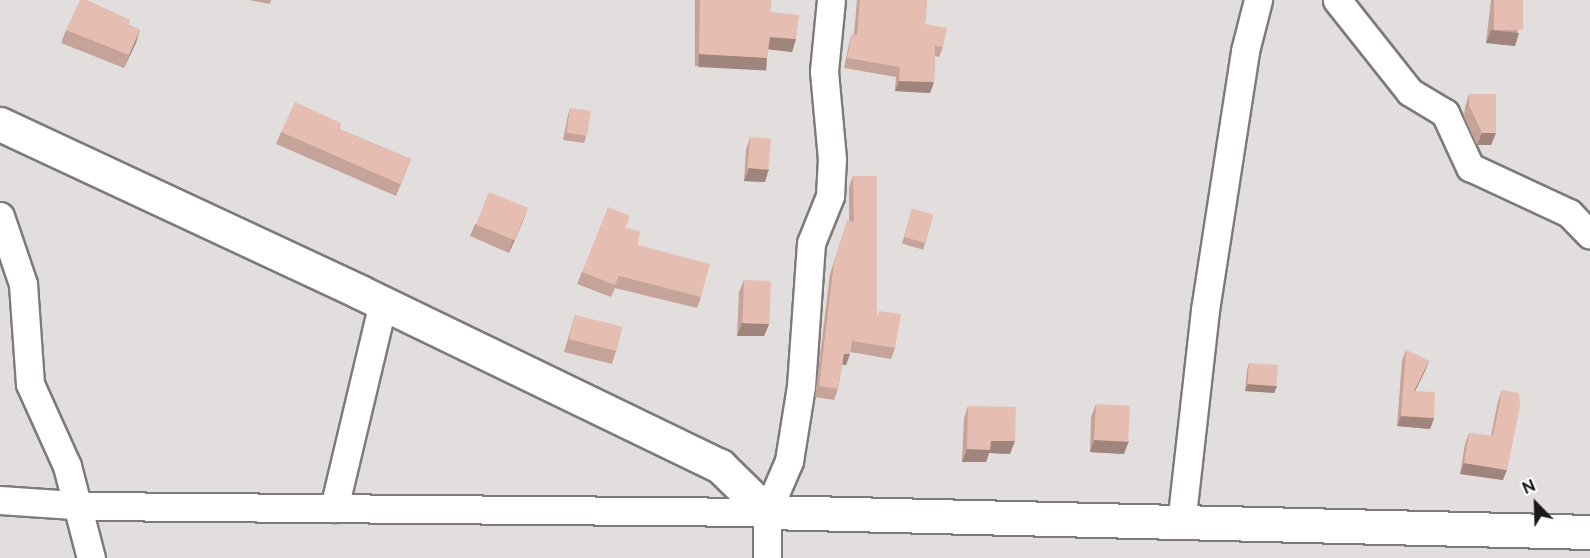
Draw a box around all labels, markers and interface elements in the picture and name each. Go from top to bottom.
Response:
north arrow [1506,474,1566,534]
text: N [1519,476,1538,498]

